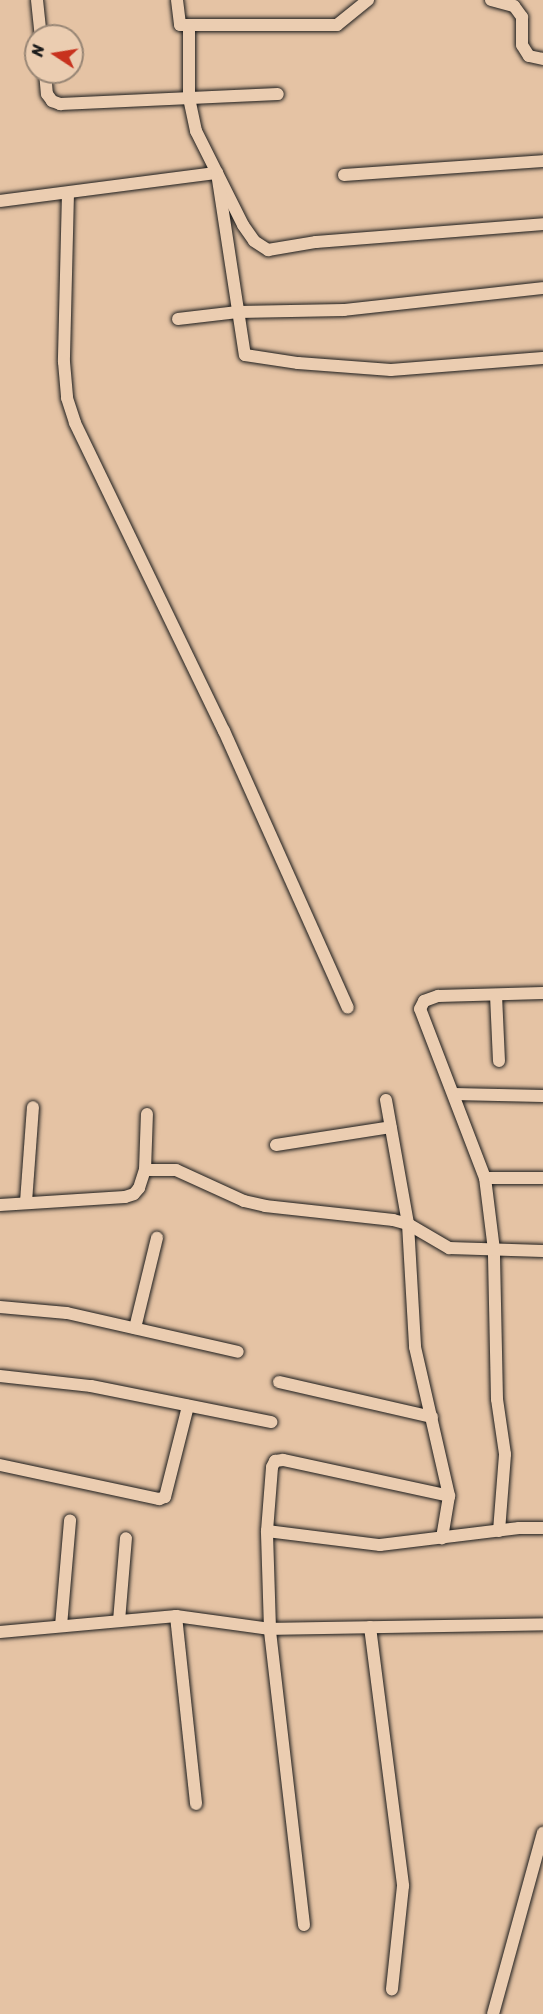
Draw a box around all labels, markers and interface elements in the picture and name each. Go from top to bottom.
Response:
north arrow [24,24,84,84]
text: N [23,42,53,59]

